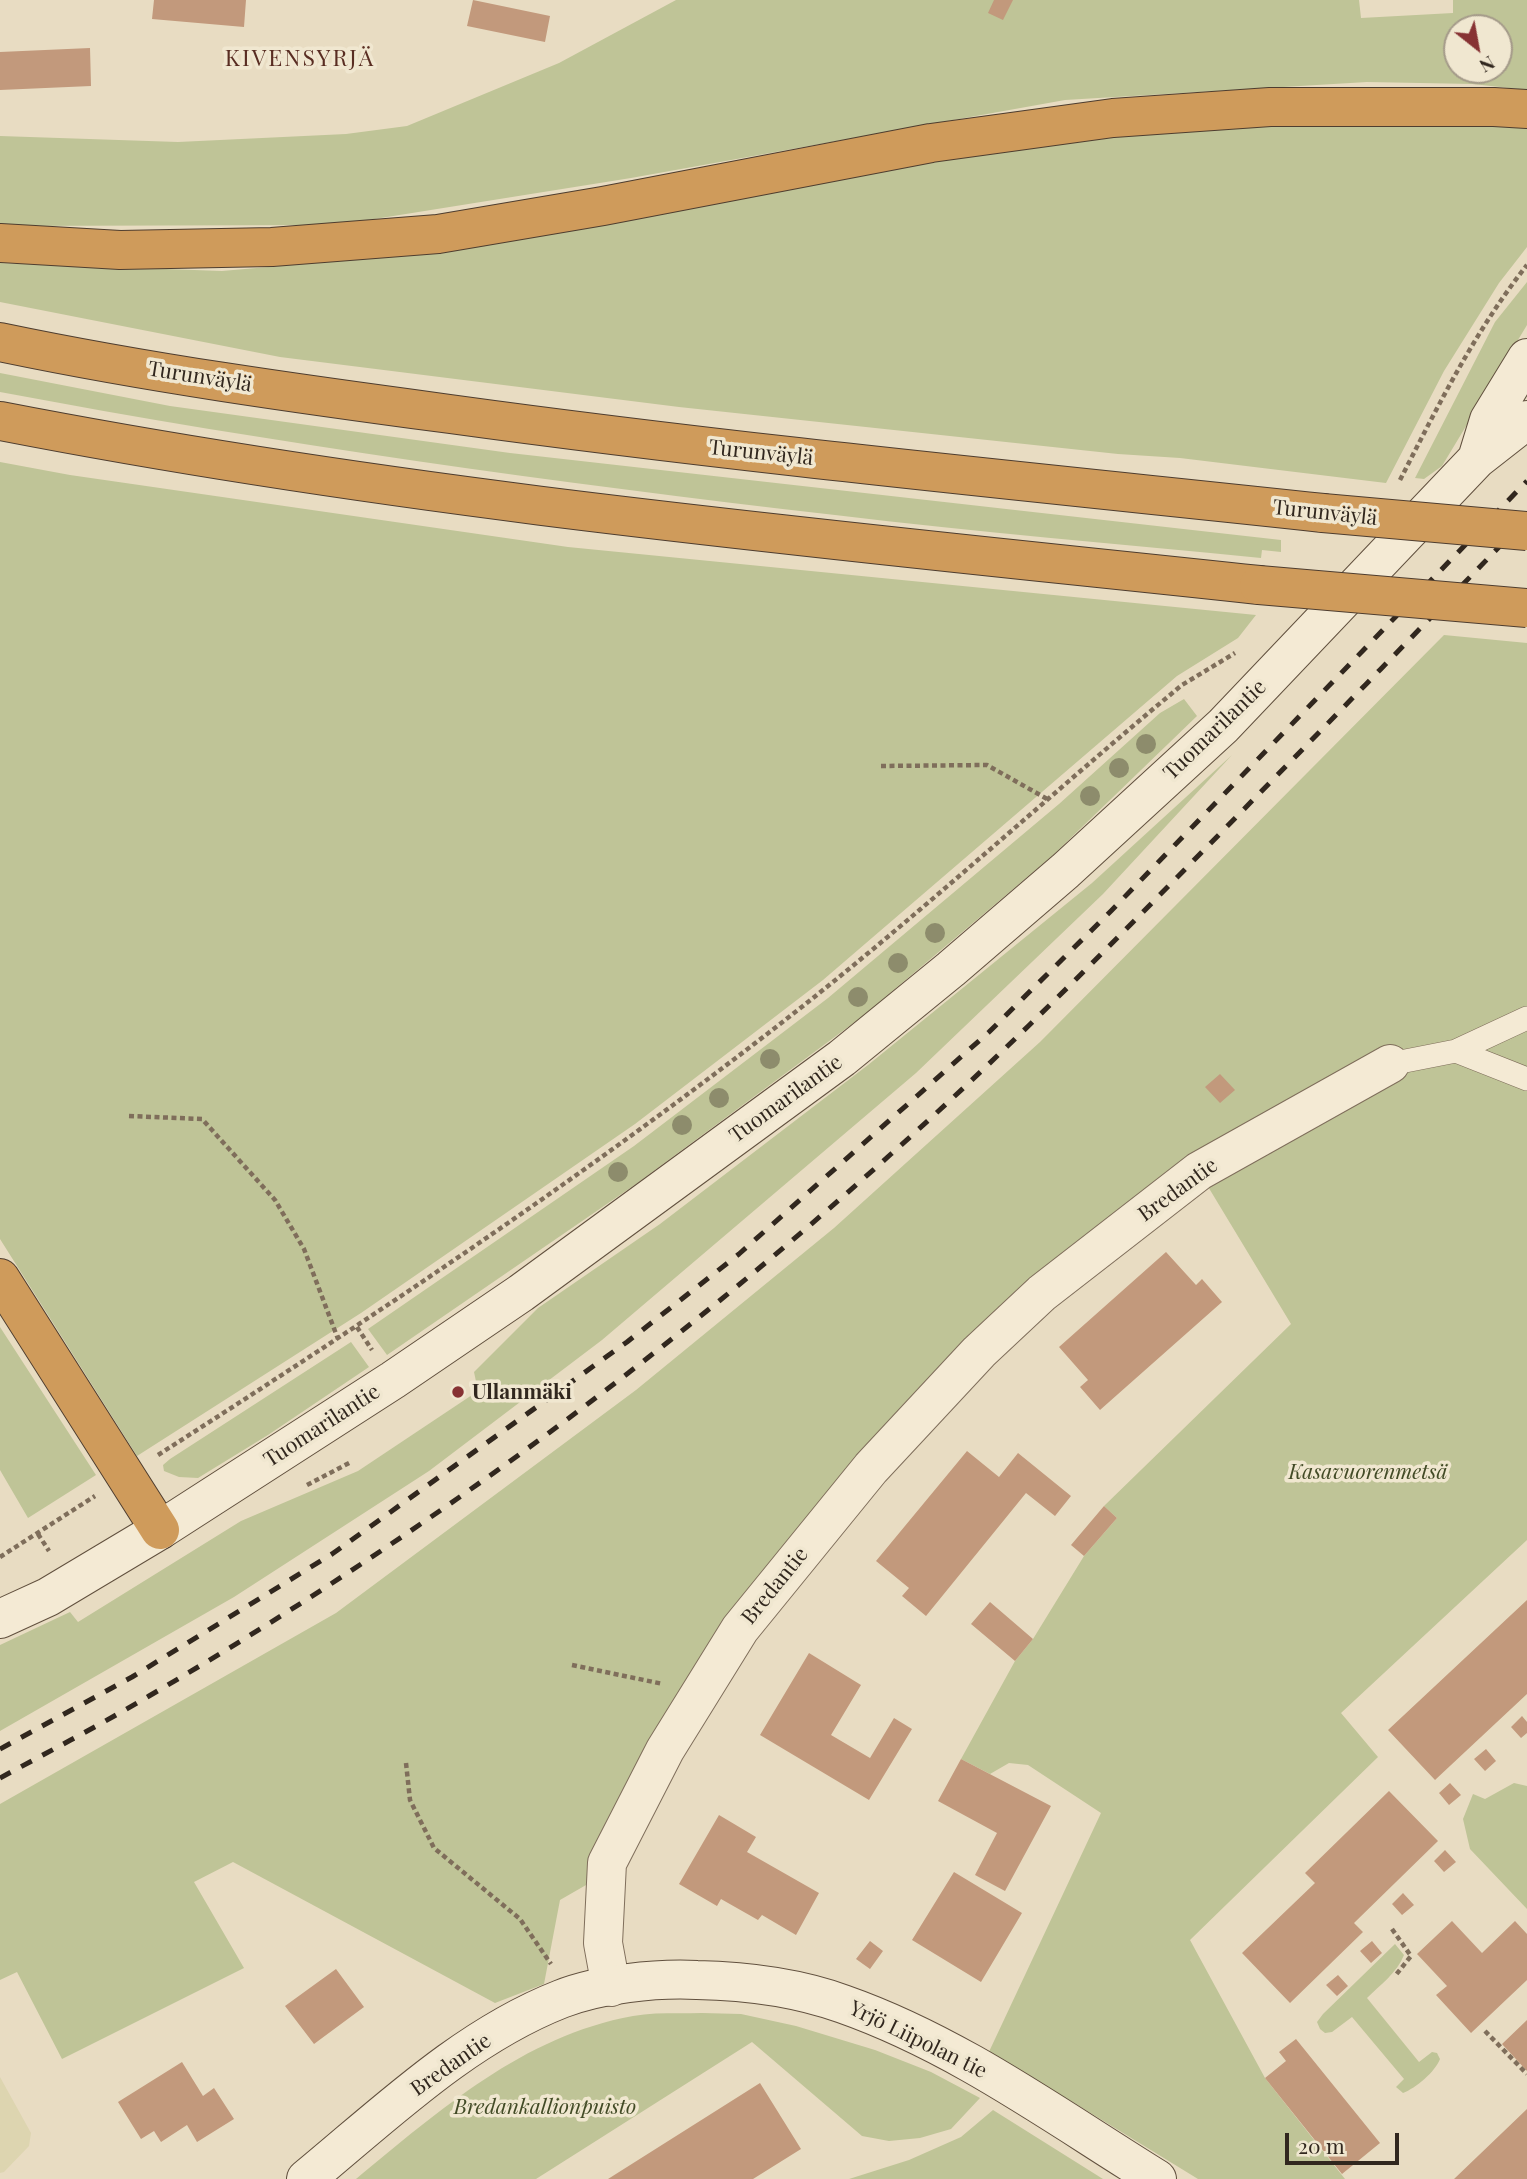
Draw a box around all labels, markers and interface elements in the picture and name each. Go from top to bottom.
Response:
north arrow [1443,14,1513,84]
district label: KIVENSYRJÄ [226,45,374,73]
text: N [1475,51,1500,80]
street label: Turunväylä [146,356,254,398]
street label: Turunväylä [708,435,814,471]
street label: Turunväylä [1272,495,1378,531]
street label: Tuomarilantie [1158,675,1272,785]
street label: Tuomarilantie [725,1050,847,1148]
street label: Bredantie [1133,1153,1223,1227]
street label: Tuomarilantie [259,1379,385,1473]
place label: Ullanmäki [472,1379,572,1405]
marker: Ullanmäki [450,1384,466,1400]
park label: Kasavuorenmetsä [1289,1459,1447,1485]
street label: Bredantie [736,1542,814,1630]
street label: Yrjö Liipolan tie [845,1996,991,2084]
street label: Bredantie [406,2028,496,2102]
park label: Bredankallionpuisto [454,2094,636,2120]
scale bar [1289,2120,1403,2164]
text: 20 m [1298,2131,1345,2159]

